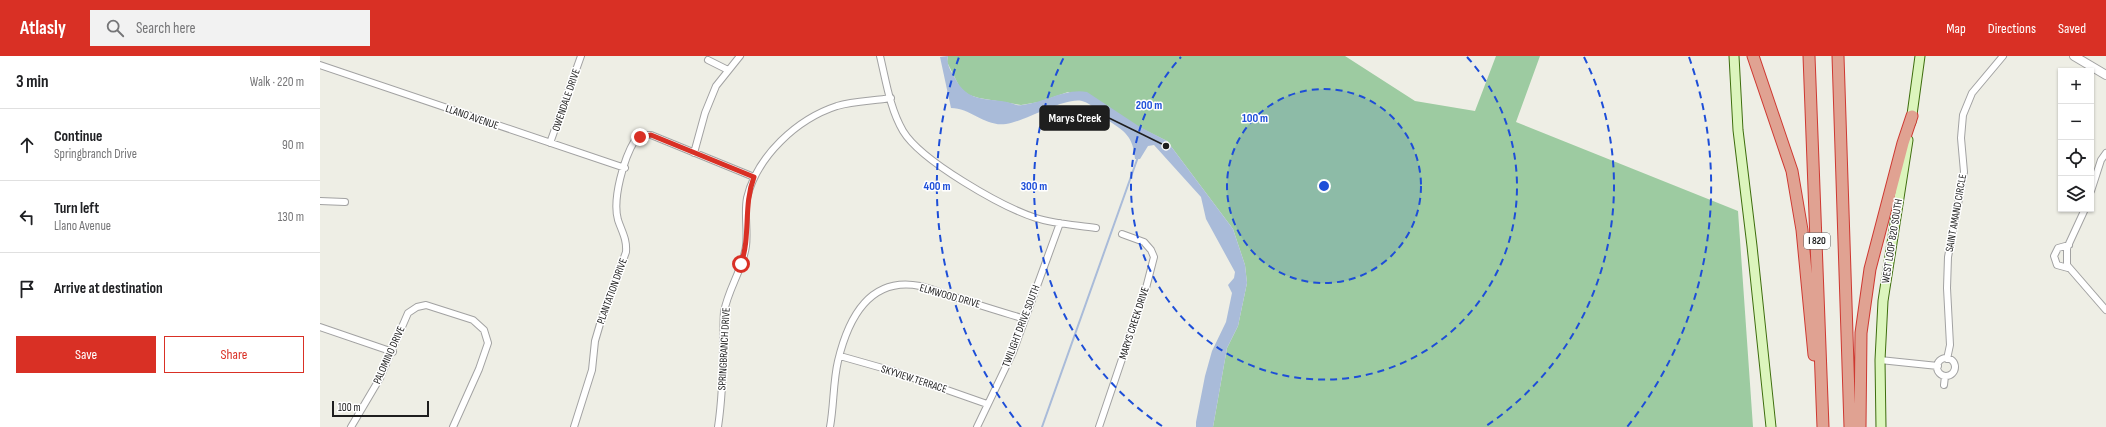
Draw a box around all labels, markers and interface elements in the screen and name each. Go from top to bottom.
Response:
search box [90,10,370,46]
text: Atlasly [20,17,66,40]
icon: search [104,17,126,39]
text: Search here [136,19,196,38]
text: Map [1946,20,1966,37]
text: Directions [1988,20,2036,37]
text: Saved [2058,20,2086,37]
street label: OWENDALE DRIVE [549,67,583,133]
map controls [2058,68,2094,212]
button: + [2058,68,2094,104]
text: 3 min [16,72,49,92]
text: Walk · 220 m [250,74,304,90]
text: 200 m [1136,98,1162,113]
street label: LLANO AVENUE [444,102,500,132]
button: − [2058,104,2094,140]
callout: Marys Creek [1040,106,1109,130]
text: Marys Creek [1049,111,1101,126]
text: 100 m [1242,111,1268,126]
text: Continue [54,127,103,146]
route end [631,128,649,146]
icon: ahead [16,134,38,156]
text: 90 m [282,137,304,153]
button: locate [2058,140,2094,176]
text: Springbranch Drive [54,146,137,162]
street label: SAINT AMAND CIRCLE [1943,173,1969,253]
button: layers [2058,176,2094,212]
text: 400 m [924,179,950,194]
text: 300 m [1021,179,1047,194]
centre of rings [1317,179,1331,193]
street label: WEST LOOP 820 SOUTH [1879,198,1905,284]
text: Turn left [54,199,99,218]
icon: left [16,206,38,228]
text: 130 m [278,209,304,225]
text: Llano Avenue [54,218,111,234]
road number: I 820 [1804,233,1830,249]
route start [732,255,750,273]
street label: PLANTATION DRIVE [594,256,630,326]
icon: arrive [16,278,38,300]
text: Arrive at destination [54,279,163,298]
street label: ELMWOOD DRIVE [918,281,982,311]
street label: TWILIGHT DRIVE SOUTH [999,283,1043,369]
street label: MARYS CREEK DRIVE [1116,285,1152,361]
street label: SPRINGBRANCH DRIVE [715,307,733,391]
street label: PALOMINO DRIVE [370,324,408,386]
button: Save [16,336,156,373]
button: Share [164,336,304,373]
street label: SKYVIEW TERRACE [879,362,949,396]
scale bar [332,399,429,418]
text: 100 m [338,401,360,414]

